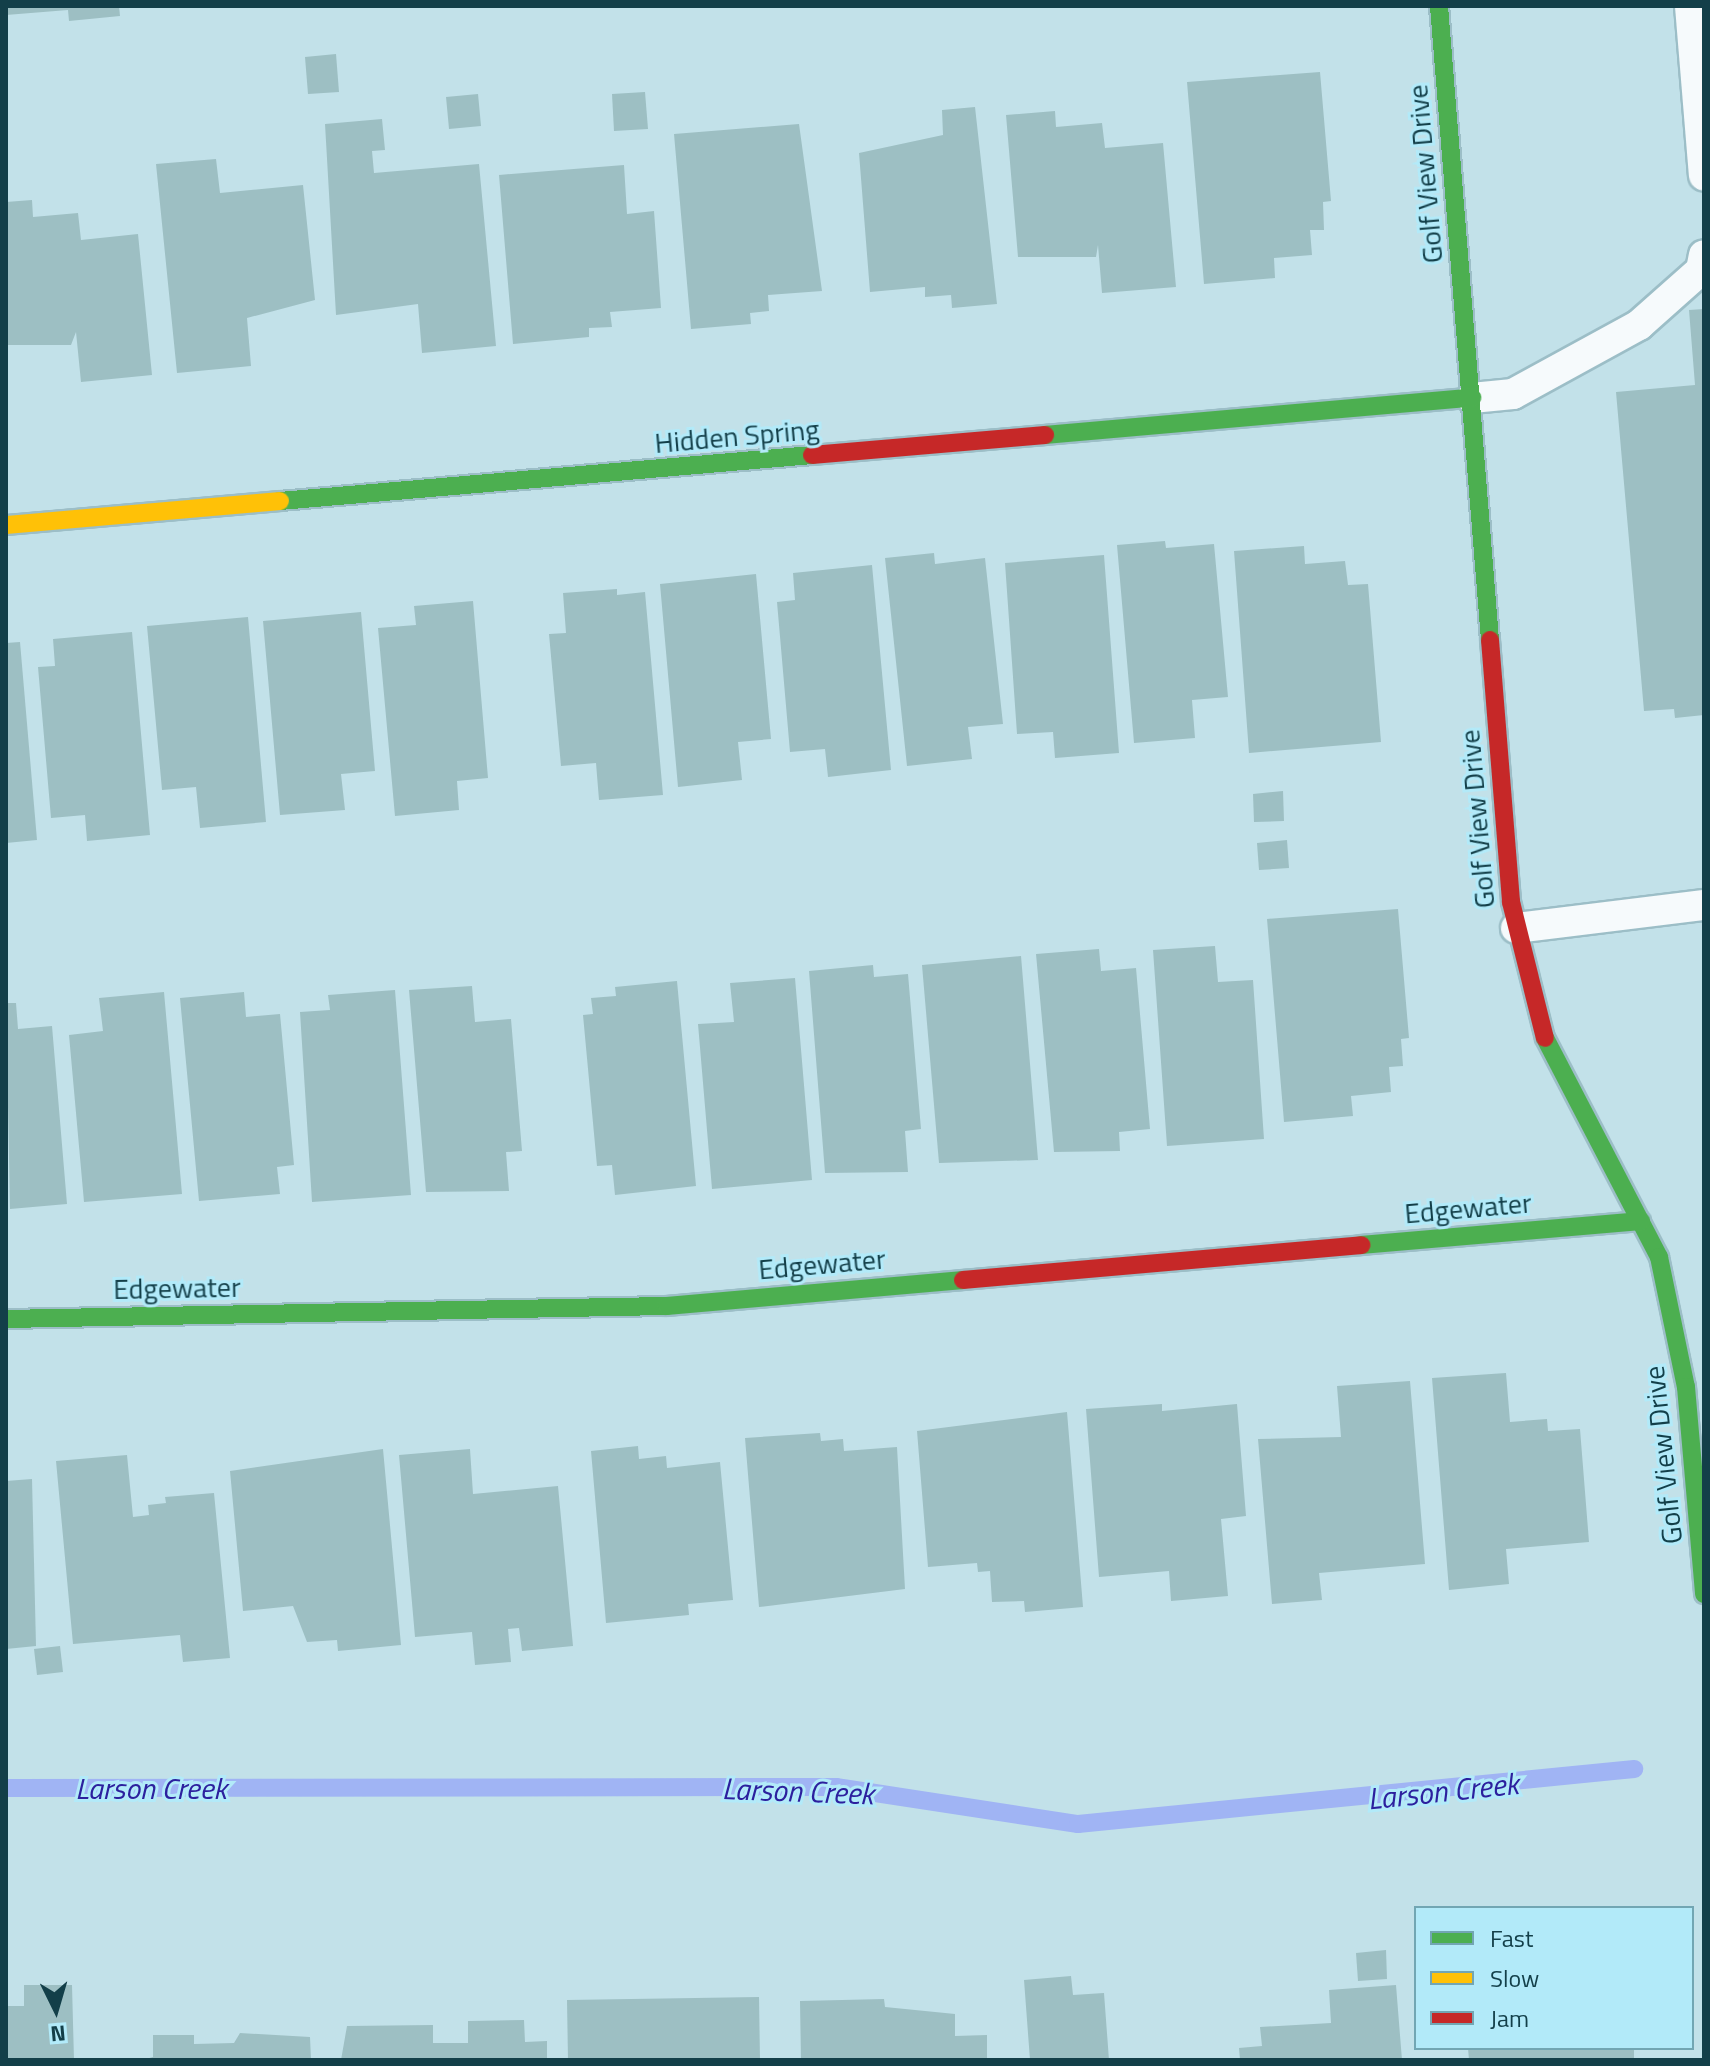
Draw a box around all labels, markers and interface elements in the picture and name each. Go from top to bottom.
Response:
street label: Golf View Drive [1400,83,1450,265]
street label: Hidden Spring [653,412,821,460]
street label: Golf View Drive [1452,728,1502,910]
street label: Edgewater [1403,1186,1533,1230]
street label: Edgewater [757,1242,887,1286]
street label: Edgewater [113,1270,241,1306]
street label: Golf View Drive [1637,1364,1689,1546]
water label: Larson Creek [1366,1765,1520,1817]
water label: Larson Creek [75,1770,227,1806]
water label: Larson Creek [722,1770,874,1812]
legend [1414,1906,1694,2050]
text: Fast [1490,1920,1533,1956]
text: Slow [1490,1960,1539,1996]
north arrow [16,1970,96,2050]
text: Jam [1490,2000,1529,2036]
text: N [49,2016,67,2052]

